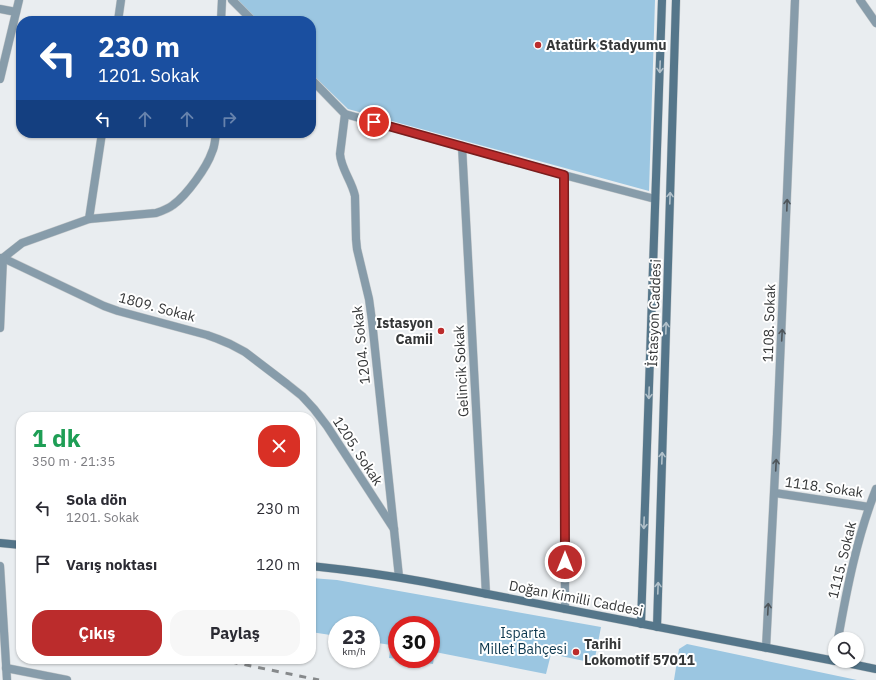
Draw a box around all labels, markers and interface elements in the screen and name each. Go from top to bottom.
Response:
text: 230 m [98,28,180,65]
icon: left [32,32,84,84]
place label: Atatürk Stadyumu [546,36,667,54]
marker: Atatürk Stadyumu [533,40,543,50]
one-way arrow [656,60,663,73]
text: 1201. Sokak [98,64,199,87]
pin [357,105,391,139]
icon: left [92,108,114,130]
icon: ahead [134,108,156,130]
icon: ahead [176,108,198,130]
icon: right [218,108,240,130]
icon: arrive [363,111,385,133]
one-way arrow [666,192,674,205]
one-way arrow [783,199,791,212]
street label: İstasyon Caddesi [643,259,665,367]
street label: 1108. Sokak [759,283,779,363]
street label: 1809. Sokak [117,288,198,326]
street label: 1204. Sokak [348,304,374,385]
place label: Istasyon Camii [376,314,433,348]
one-way arrow [662,322,670,335]
street label: Gelincik Sokak [450,324,472,417]
marker: Istasyon Camii [436,326,446,336]
one-way arrow [778,329,786,342]
one-way arrow [645,386,652,399]
street label: 1205. Sokak [329,413,387,489]
text: 1 dk [32,422,81,454]
button: close [258,425,300,467]
one-way arrow [658,452,666,465]
text: 350 m · 21:35 [32,453,115,470]
one-way arrow [772,459,780,472]
street label: 1118. Sokak [784,473,865,501]
text: Sola dön [66,490,127,509]
icon: left [32,497,54,519]
text: 230 m [256,499,300,518]
text: 1201. Sokak [66,509,139,526]
one-way arrow [641,516,648,529]
street label: 1115. Sokak [824,519,860,600]
position arrow [544,541,586,583]
icon: arrive [32,553,54,575]
text: Varış noktası [66,555,157,574]
text: 120 m [256,555,300,574]
street label: Doğan Kimilli Caddesi [507,576,645,620]
one-way arrow [655,582,662,595]
one-way arrow [765,603,772,616]
button: Çıkış [32,610,162,656]
button: Paylaş [170,610,300,656]
speed limit sign: 30 [388,616,440,668]
text: 23 [342,623,366,650]
park label: Isparta Millet Bahçesi [479,624,567,658]
map controls [828,632,864,668]
button: search [828,632,864,668]
place label: Tarihi Lokomotif 57011 [584,635,695,669]
text: km/h [342,645,366,658]
marker: Tarihi Lokomotif 57011 [571,647,581,657]

